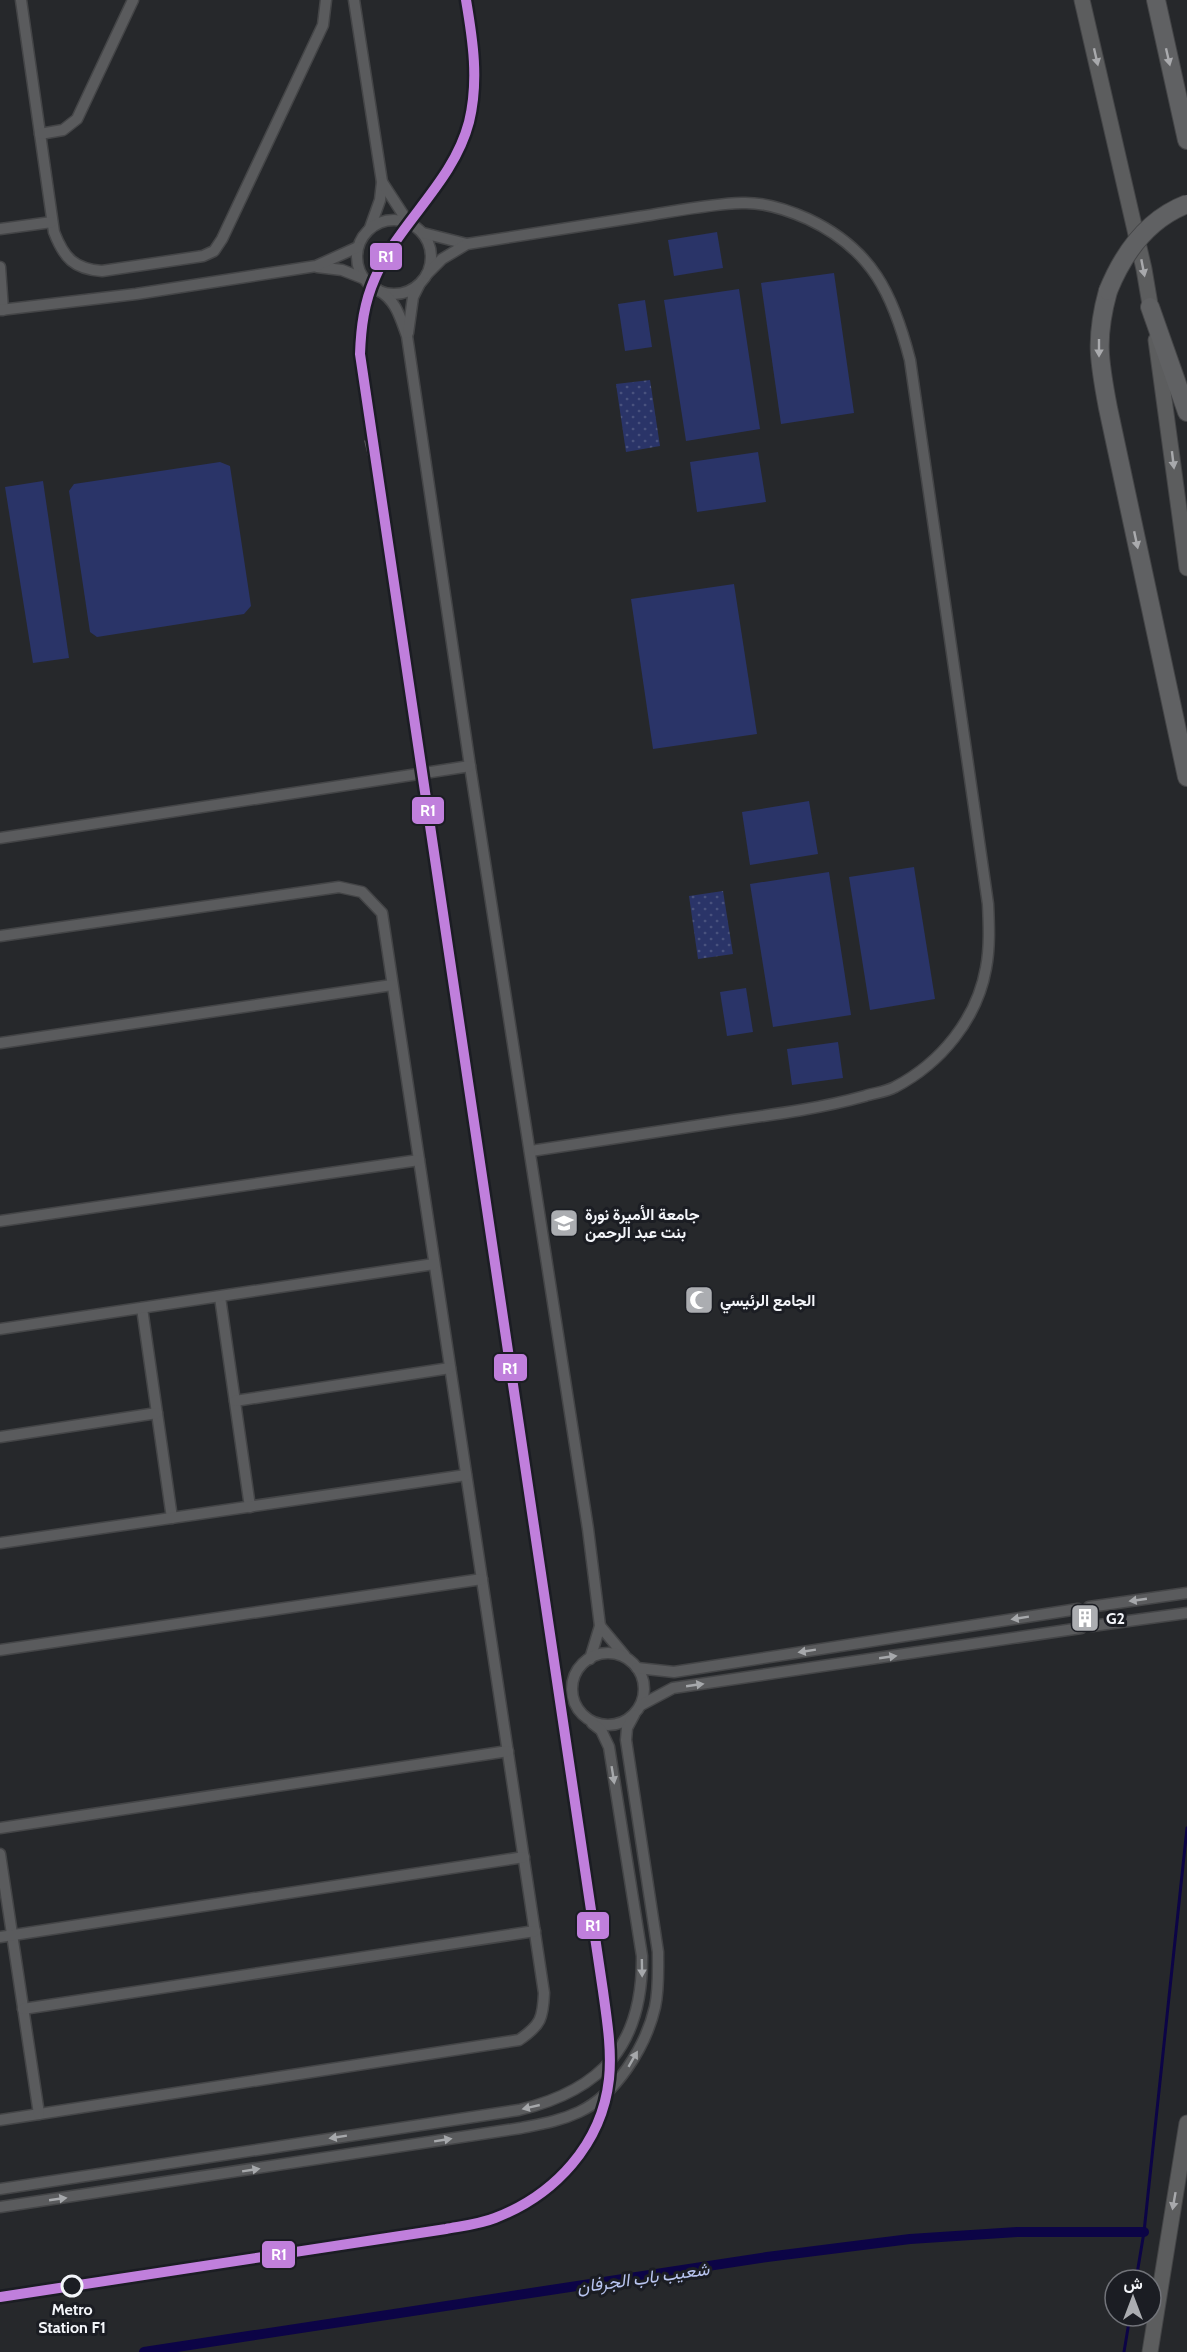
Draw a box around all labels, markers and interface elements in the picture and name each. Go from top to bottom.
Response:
one-way arrow [1091,48,1101,66]
one-way arrow [1164,48,1174,66]
line badge: R1 [369,242,403,271]
text: R1 [378,247,394,266]
one-way arrow [1139,258,1148,277]
one-way arrow [1094,339,1104,358]
one-way arrow [1169,451,1178,470]
one-way arrow [1132,530,1141,549]
line badge: R1 [411,796,445,825]
text: R1 [420,801,436,820]
place label: جامعة الأميرة نورة بنت عبد الرحمن [585,1205,700,1243]
school or university icon: جامعة الأميرة نورة بنت عبد الرحمن [548,1207,580,1239]
mosque icon: الجامع الرئيسي [683,1284,715,1316]
place label: الجامع الرئيسي [720,1291,815,1314]
line badge: R1 [493,1353,528,1382]
text: R1 [502,1359,518,1378]
one-way arrow [1129,1596,1148,1605]
building icon: G2 [1069,1602,1101,1634]
place label: G2 [1106,1609,1125,1628]
one-way arrow [1011,1614,1030,1623]
one-way arrow [797,1647,816,1656]
one-way arrow [878,1652,897,1661]
one-way arrow [685,1681,704,1690]
one-way arrow [609,1766,618,1785]
line badge: R1 [576,1911,610,1940]
text: R1 [585,1916,601,1935]
one-way arrow [637,1958,647,1977]
one-way arrow [628,2050,638,2067]
one-way arrow [521,2103,540,2113]
one-way arrow [328,2133,347,2142]
one-way arrow [434,2135,453,2144]
one-way arrow [241,2165,260,2174]
one-way arrow [1169,2192,1178,2211]
one-way arrow [49,2194,68,2203]
line badge: R1 [261,2240,296,2269]
text: R1 [271,2245,287,2264]
water label: شعيب باب الجرفان [575,2258,711,2298]
north arrow [1103,2268,1163,2328]
text: ش [1123,2274,1143,2293]
marker: Metro Station F1 [61,2275,83,2297]
place label: Metro Station F1 [38,2300,106,2337]

